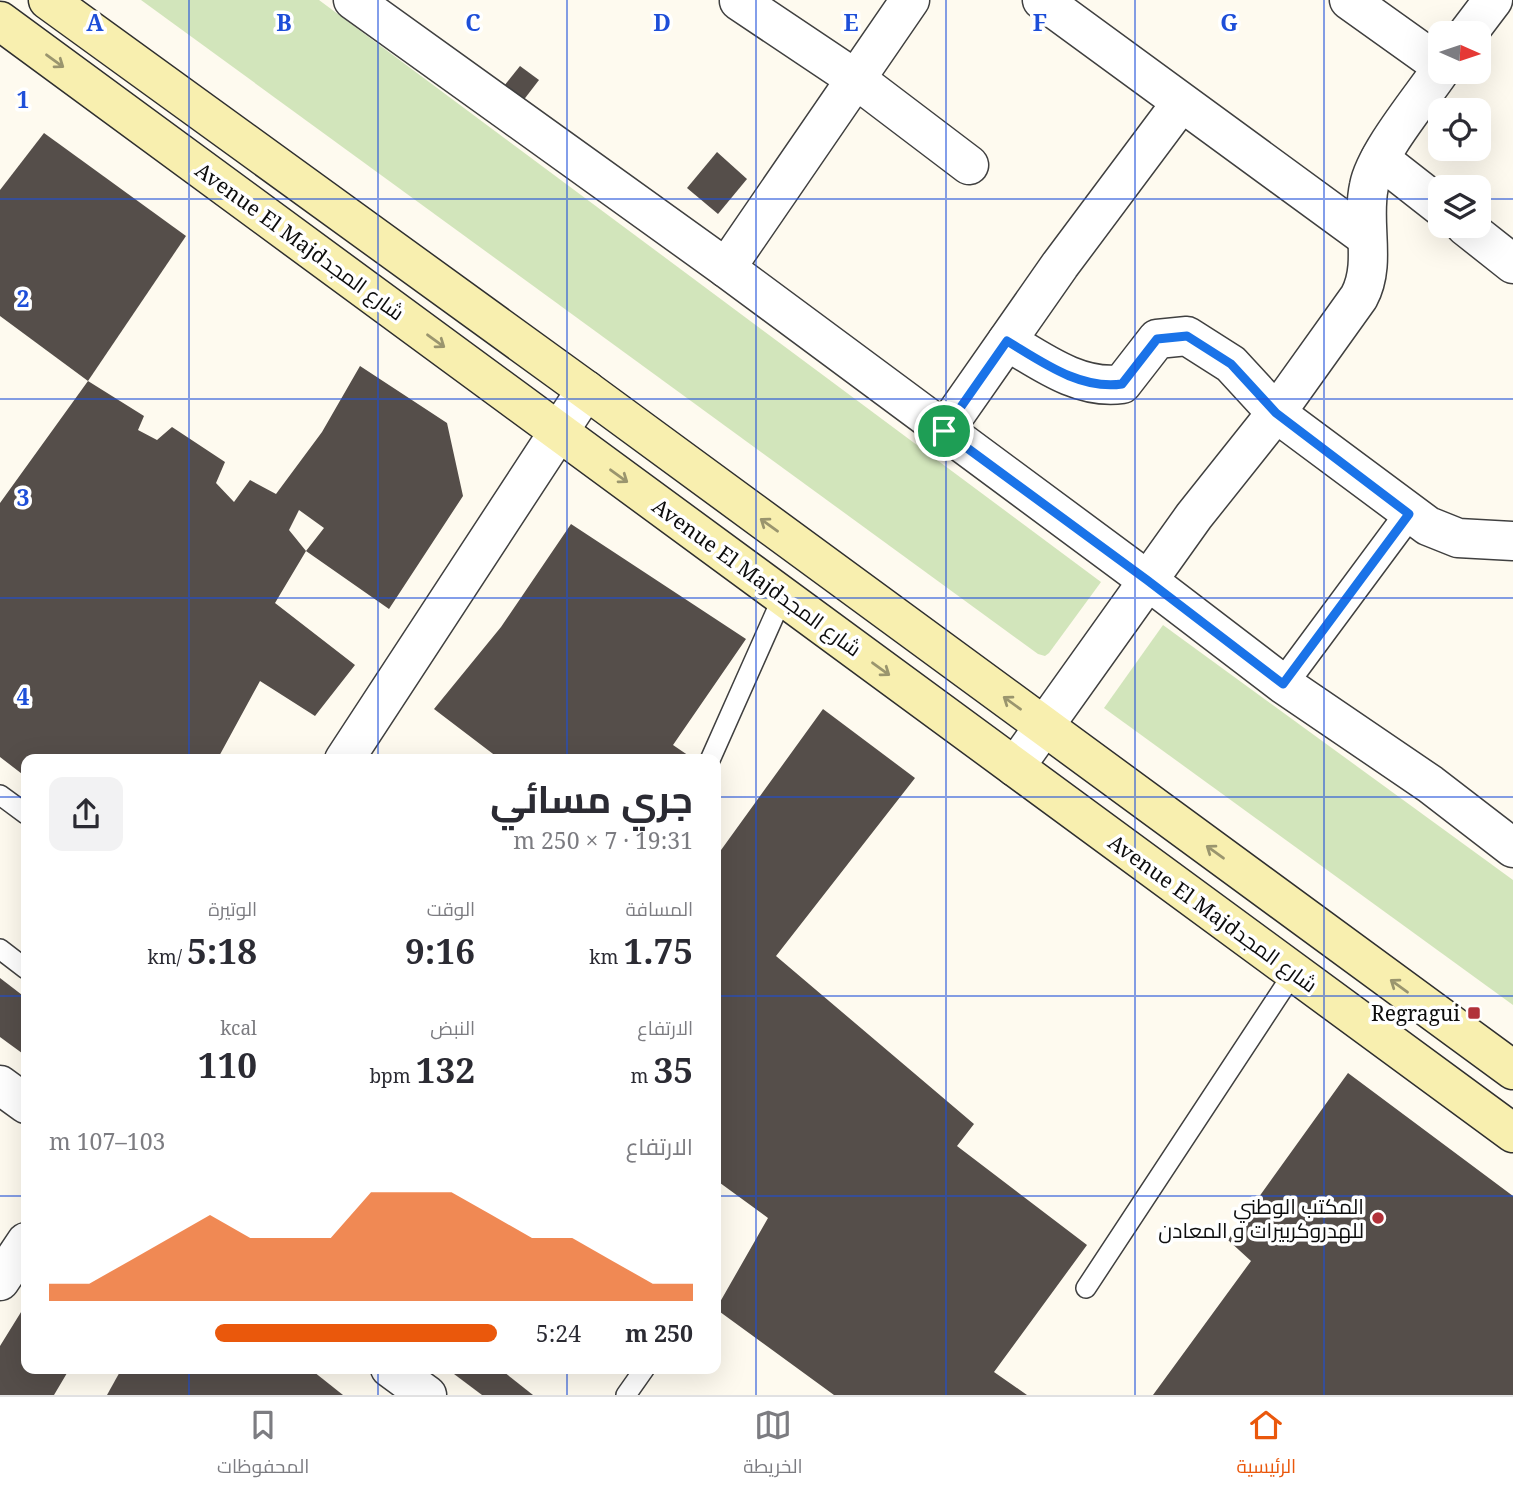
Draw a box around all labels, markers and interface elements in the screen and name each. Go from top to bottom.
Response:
text: A [86,6,104,38]
text: B [276,6,292,38]
text: C [465,6,481,38]
text: D [653,6,671,38]
text: E [843,6,859,38]
text: F [1033,6,1047,38]
text: G [1220,6,1238,38]
north arrow [1428,21,1491,84]
map controls [1428,21,1491,238]
one-way arrow [45,54,64,69]
text: 1 [17,83,30,115]
button: locate [1428,98,1491,161]
street label: Avenue El Majdشارع المجد [189,156,410,327]
button: layers [1428,175,1491,238]
text: 2 [17,282,30,314]
one-way arrow [426,334,444,349]
pin [914,401,974,461]
icon: arrive [925,412,963,450]
one-way arrow [609,469,628,483]
text: 3 [17,481,30,513]
street label: Avenue El Majdشارع المجد [646,492,867,663]
one-way arrow [760,517,779,532]
one-way arrow [871,661,890,676]
text: 4 [17,680,30,712]
one-way arrow [1003,695,1022,710]
text: جري مسائي [490,772,693,824]
button: share [49,777,123,851]
text: 19:31 · 7 × 250 m [513,824,693,856]
street label: Avenue El Majdشارع المجد [1102,828,1323,999]
one-way arrow [1206,845,1225,859]
text: الوتيرة [208,896,257,922]
text: الوقت [427,896,475,922]
text: المسافة [625,896,693,922]
text: 5:18 [187,927,257,974]
text: 9:16 [405,927,475,974]
text: 1.75 [623,927,693,974]
text: /km [148,944,187,970]
text: km [589,944,623,970]
one-way arrow [1390,979,1409,994]
place label: Regragui [1371,999,1460,1027]
marker: Regragui [1466,1005,1482,1021]
text: kcal [220,1015,257,1041]
text: النبض [430,1015,475,1041]
text: الارتفاع [637,1015,693,1041]
text: 110 [198,1041,257,1088]
text: 132 [416,1046,475,1093]
text: 35 [653,1046,693,1093]
text: bpm [369,1063,416,1089]
text: m [631,1063,653,1089]
text: 103–107 m [49,1125,165,1157]
text: الارتفاع [626,1130,693,1162]
place label: المكتب الوطني للهدروكربيرات و المعادن [1158,1192,1364,1244]
marker: المكتب الوطني للهدروكربيرات و المعادن [1370,1210,1386,1226]
text: 5:24 [536,1317,581,1349]
text: 250 m [625,1317,693,1349]
tab: المحفوظات [217,1406,309,1484]
tab: الخريطة [743,1406,803,1484]
tab: الرئيسية [1236,1406,1296,1484]

